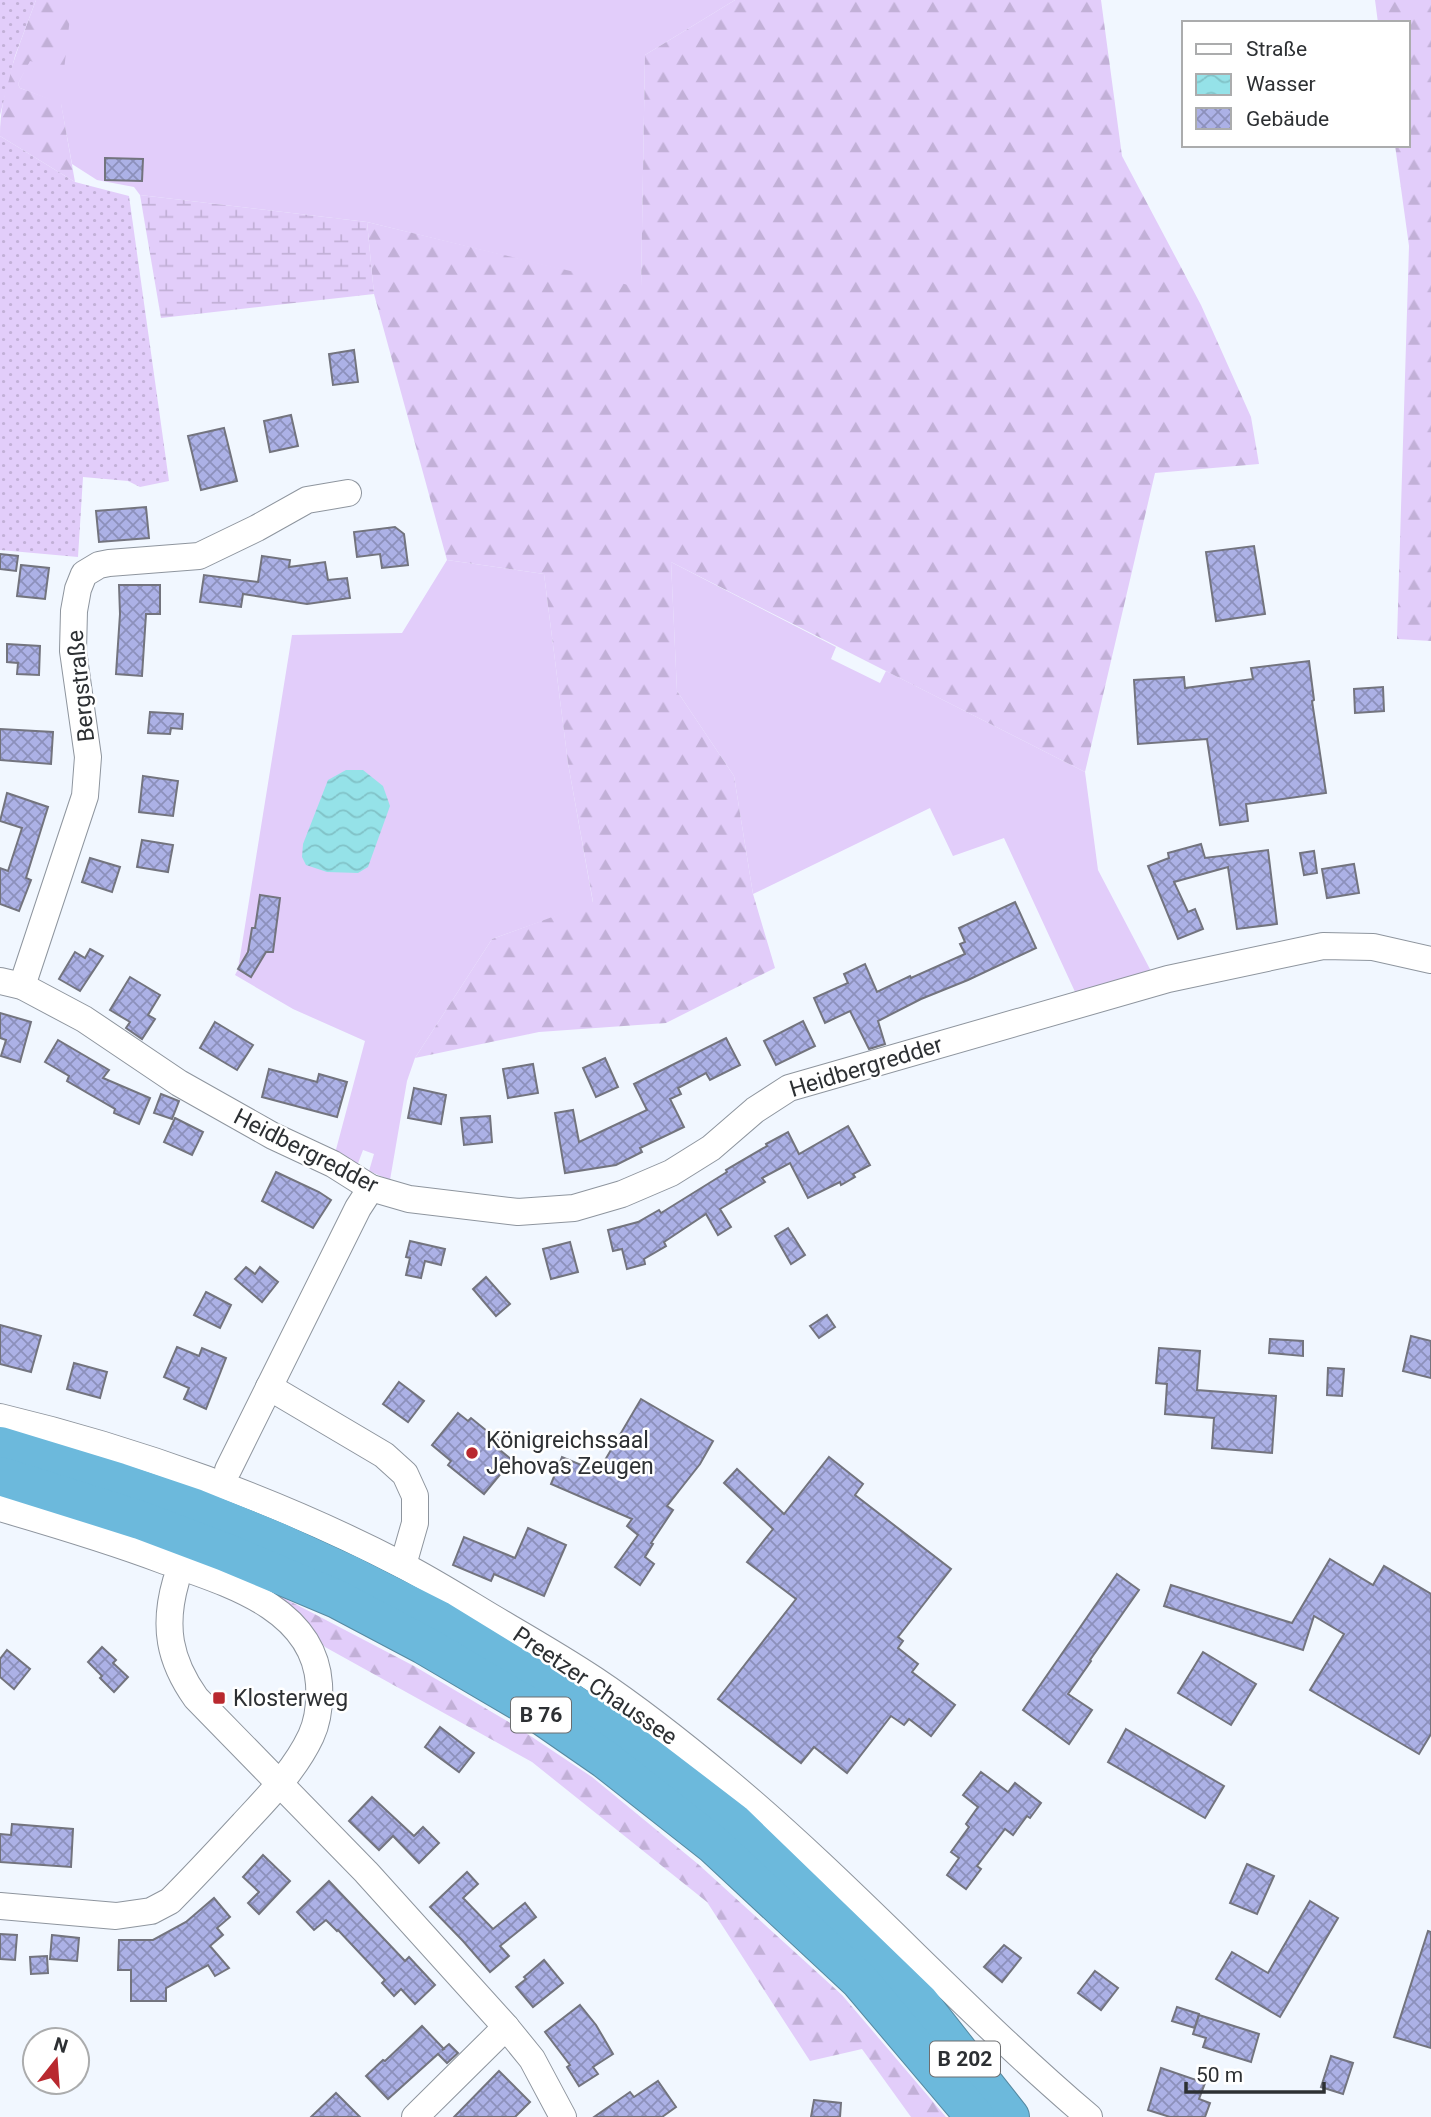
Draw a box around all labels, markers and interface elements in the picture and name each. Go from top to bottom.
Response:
legend [1182,21,1410,147]
text: Straße [1246,37,1307,61]
text: Wasser [1246,72,1316,96]
text: Gebäude [1246,107,1329,131]
street label: Bergstraße [62,629,100,743]
street label: Heidbergredder [786,1031,946,1103]
street label: Heidbergredder [229,1103,383,1199]
place label: Königreichssaal Jehovas Zeugen [486,1427,654,1480]
marker: Königreichssaal Jehovas Zeugen [464,1445,480,1461]
street label: Preetzer Chaussee [508,1621,682,1751]
place label: Klosterweg [233,1685,348,1712]
marker: Klosterweg [211,1690,227,1706]
road number: B 76 [511,1698,571,1732]
north arrow [21,2026,91,2096]
text: N [51,2032,71,2058]
road number: B 202 [930,2042,1000,2076]
scale bar [1186,2050,1324,2094]
text: 50 m [1196,2063,1243,2087]

